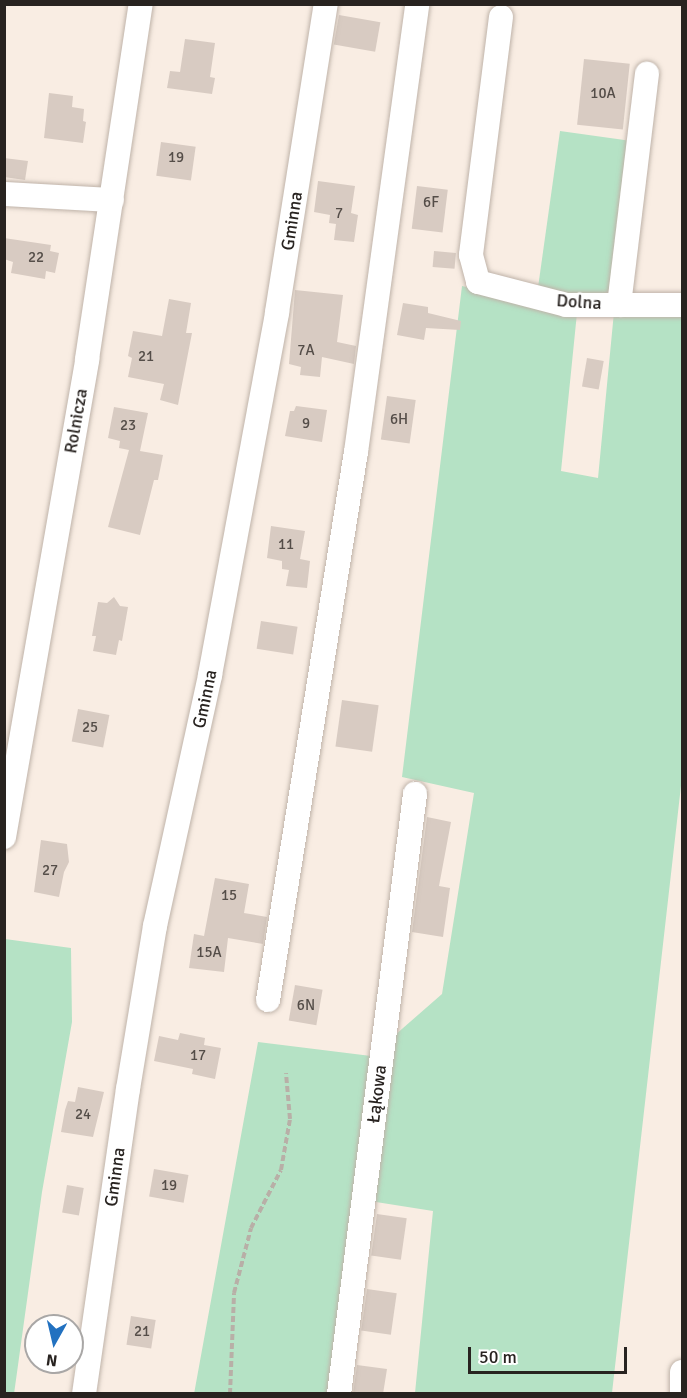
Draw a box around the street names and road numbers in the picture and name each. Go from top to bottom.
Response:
street label: Gminna [277,190,307,252]
street label: Dolna [556,290,602,314]
street label: Rolnicza [60,387,92,455]
street label: Gminna [188,668,222,730]
street label: Łąkowa [363,1064,391,1124]
street label: Gminna [100,1146,130,1208]

